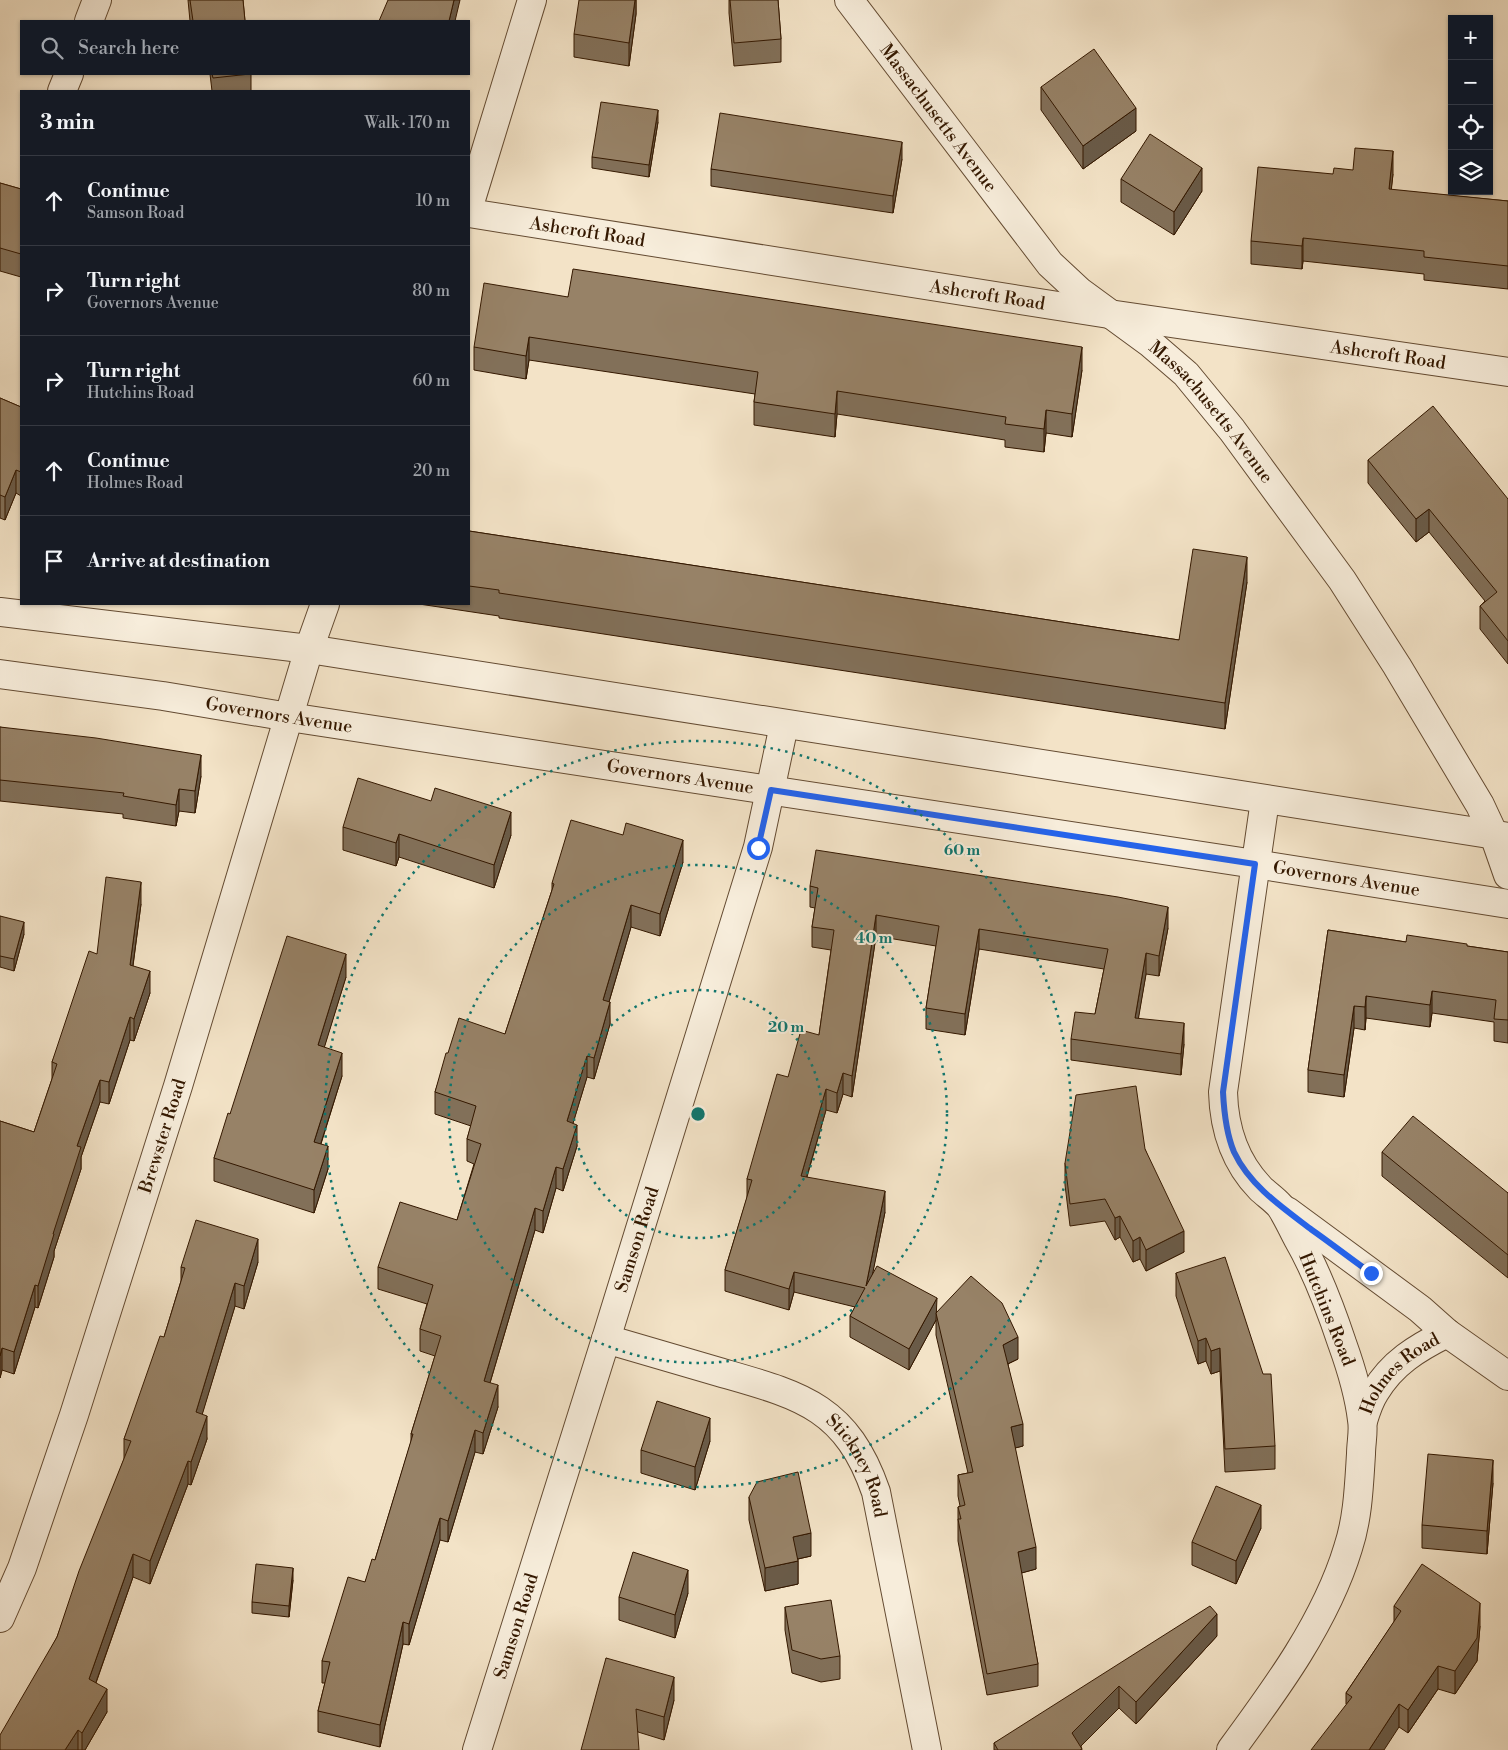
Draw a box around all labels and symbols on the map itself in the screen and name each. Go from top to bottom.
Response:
street label: Massachusetts Avenue [874,39,1002,197]
street label: Ashcroft Road [527,212,648,253]
street label: Ashcroft Road [927,275,1048,316]
street label: Ashcroft Road [1328,335,1448,375]
street label: Massachusetts Avenue [1144,336,1278,488]
street label: Governors Avenue [204,692,354,738]
street label: Governors Avenue [605,754,755,800]
route start [747,837,770,860]
text: 60 m [944,841,981,860]
street label: Governors Avenue [1271,856,1422,902]
text: 40 m [855,929,893,948]
text: 20 m [768,1018,805,1037]
street label: Brewster Road [134,1075,192,1197]
centre of rings [689,1105,707,1123]
street label: Samson Road [610,1183,665,1295]
street label: Hutchins Road [1293,1249,1360,1370]
route end [1360,1262,1383,1285]
street label: Holmes Road [1355,1328,1444,1418]
street label: Stickney Road [821,1409,892,1520]
street label: Samson Road [489,1570,544,1682]

